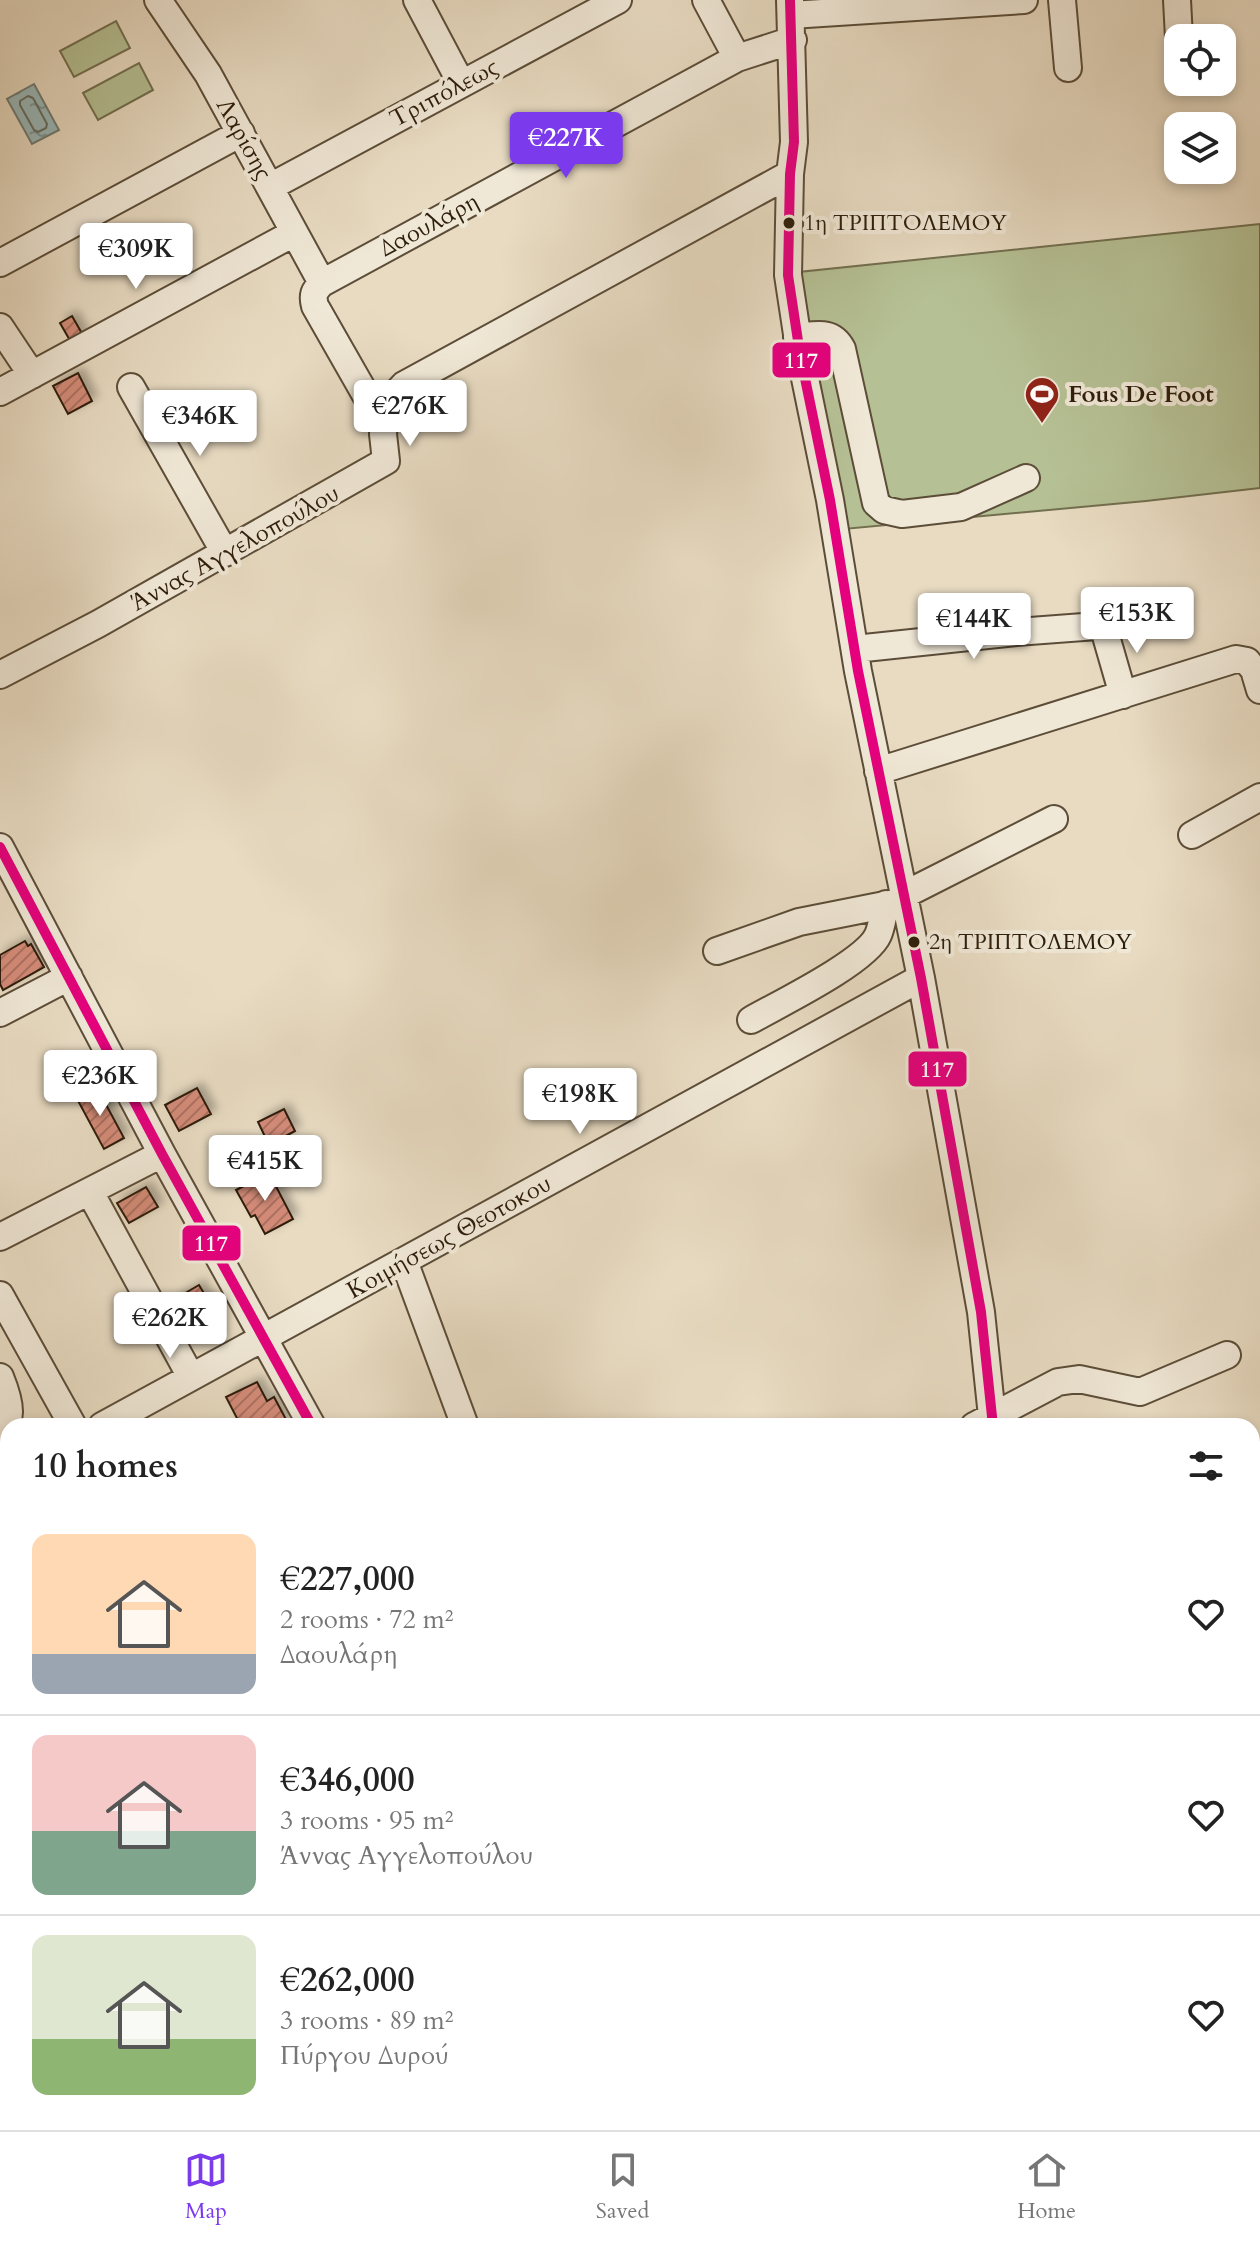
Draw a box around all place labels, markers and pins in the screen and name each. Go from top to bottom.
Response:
pin: €227K [510,112,622,180]
place label: 1η ΤΡΙΠΤΟΛΕΜΟΥ [804,208,1008,238]
marker: 1η ΤΡΙΠΤΟΛΕΜΟΥ [781,215,797,231]
pin: €309K [80,223,192,291]
sports icon: Fous De Foot [1023,375,1061,425]
place label: Fous De Foot [1068,378,1214,411]
pin: €276K [354,380,466,448]
pin: €346K [144,390,256,458]
pin: €153K [1081,587,1193,655]
pin: €144K [918,593,1030,661]
place label: 2η ΤΡΙΠΤΟΛΕΜΟΥ [929,927,1133,957]
marker: 2η ΤΡΙΠΤΟΛΕΜΟΥ [906,934,922,950]
pin: €236K [44,1050,156,1118]
pin: €198K [524,1068,636,1136]
pin: €415K [209,1135,321,1203]
pin: €262K [114,1292,226,1360]

